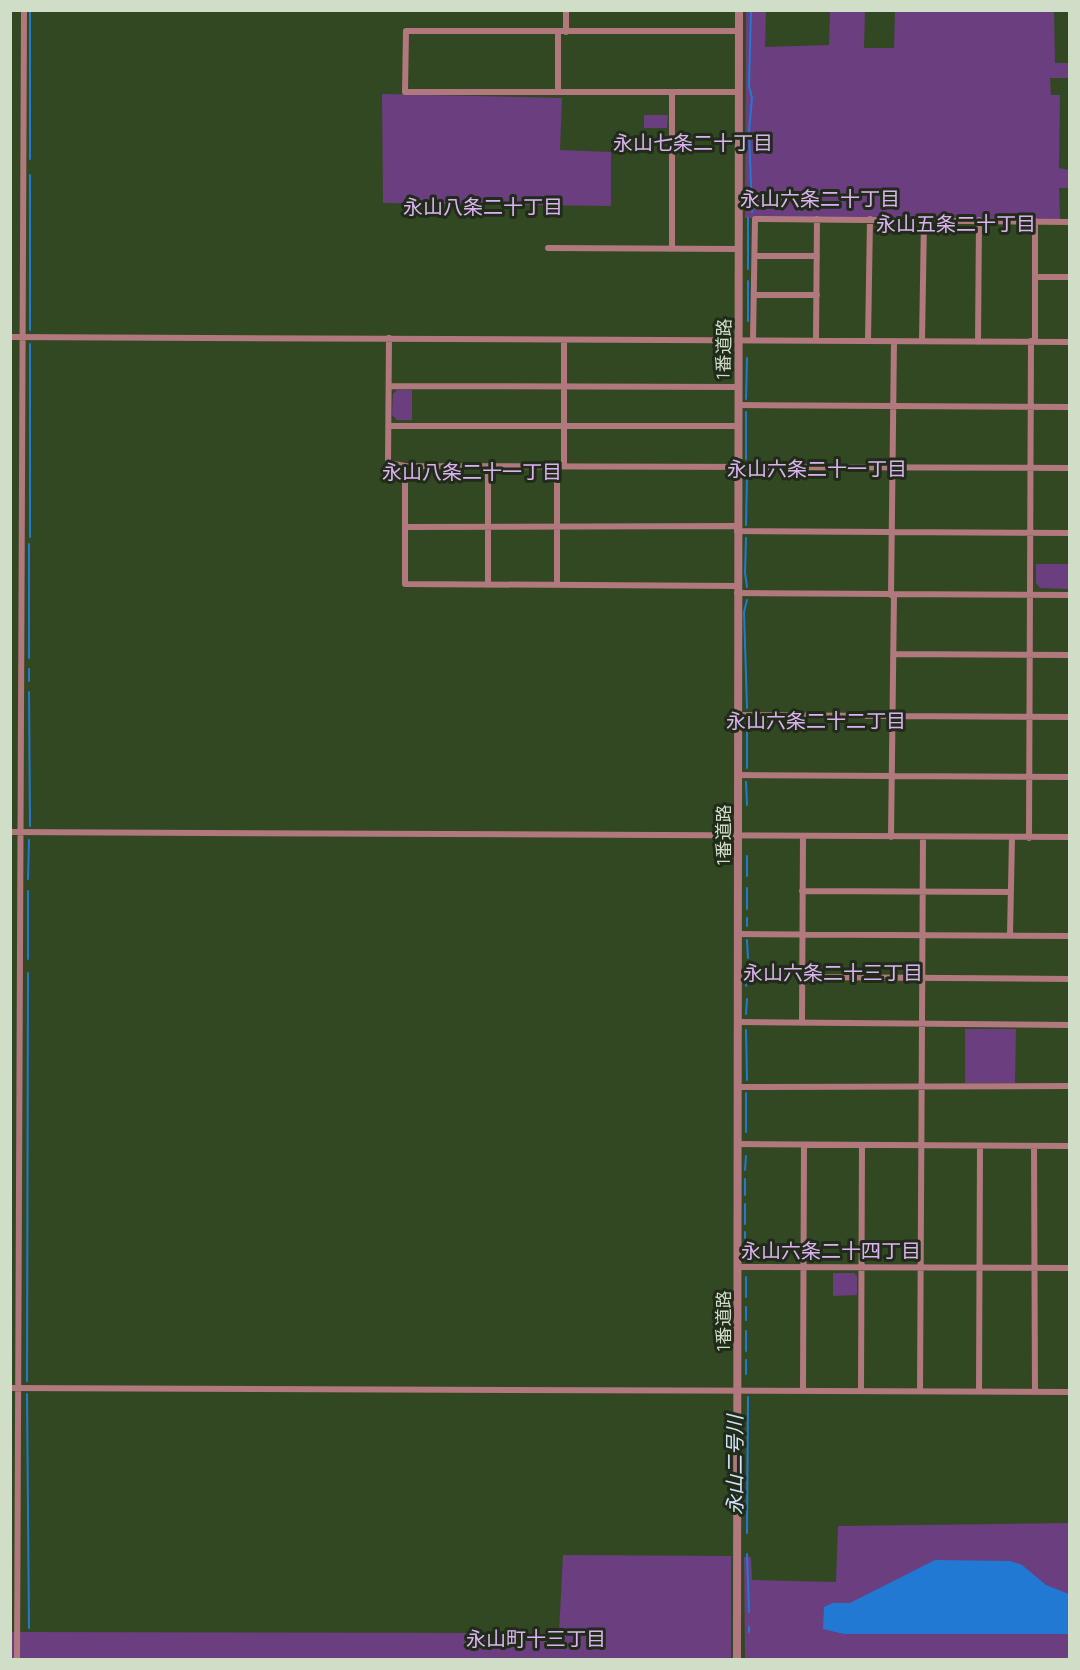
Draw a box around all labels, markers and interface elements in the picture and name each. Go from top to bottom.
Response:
district label: 永山七条二十丁目 [613,129,773,156]
district label: 永山六条二十丁目 [740,185,900,212]
district label: 永山八条二十丁目 [403,193,563,220]
district label: 永山五条二十丁目 [876,210,1036,237]
street label: 1番道路 [710,318,736,380]
district label: 永山六条二十一丁目 [727,455,907,482]
district label: 永山八条二十一丁目 [382,458,562,485]
district label: 永山六条二十二丁目 [726,707,906,734]
street label: 1番道路 [711,804,735,866]
district label: 永山六条二十三丁目 [743,959,923,986]
district label: 永山六条二十四丁目 [741,1237,921,1264]
street label: 1番道路 [711,1290,735,1352]
water label: 永山二号川 [721,1413,748,1515]
district label: 永山町十三丁目 [466,1625,606,1652]

